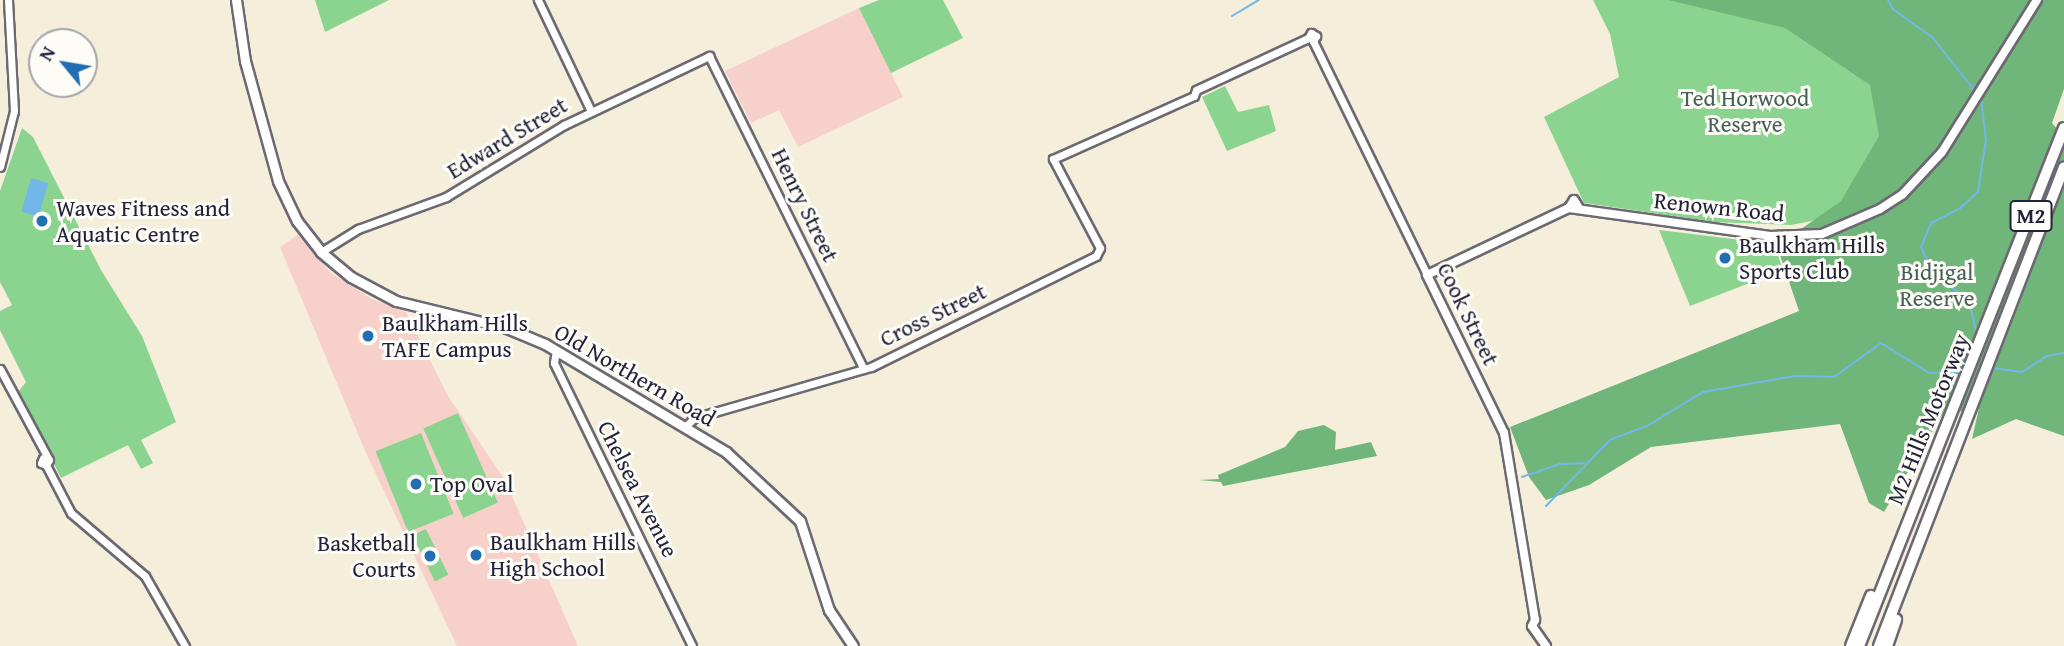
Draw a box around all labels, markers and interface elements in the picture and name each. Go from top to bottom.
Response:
north arrow [28,28,98,98]
text: N [31,41,62,66]
park label: Ted Horwood Reserve [1681,84,1809,138]
street label: Edward Street [442,91,572,185]
street label: Henry Street [766,144,844,266]
street label: Renown Road [1653,186,1785,228]
place label: Waves Fitness and Aquatic Centre [56,194,230,248]
road number: M2 [2008,198,2054,234]
marker: Waves Fitness and Aquatic Centre [34,213,50,229]
place label: Baulkham Hills Sports Club [1739,231,1885,285]
marker: Baulkham Hills Sports Club [1717,250,1733,266]
street label: Cook Street [1431,258,1505,370]
park label: Bidjigal Reserve [1899,258,1975,312]
street label: Cross Street [875,277,991,353]
place label: Baulkham Hills TAFE Campus [382,309,528,363]
street label: Old Northern Road [550,318,720,432]
marker: Baulkham Hills TAFE Campus [360,328,376,344]
street label: M2 Hills Motorway [1881,329,1975,509]
street label: Chelsea Avenue [592,416,684,562]
place label: Top Oval [430,470,513,498]
marker: Top Oval [408,476,424,492]
place label: Baulkham Hills High School [490,528,636,582]
place label: Basketball Courts [317,529,416,583]
marker: Baulkham Hills High School [468,547,484,563]
marker: Basketball Courts [422,548,438,564]

